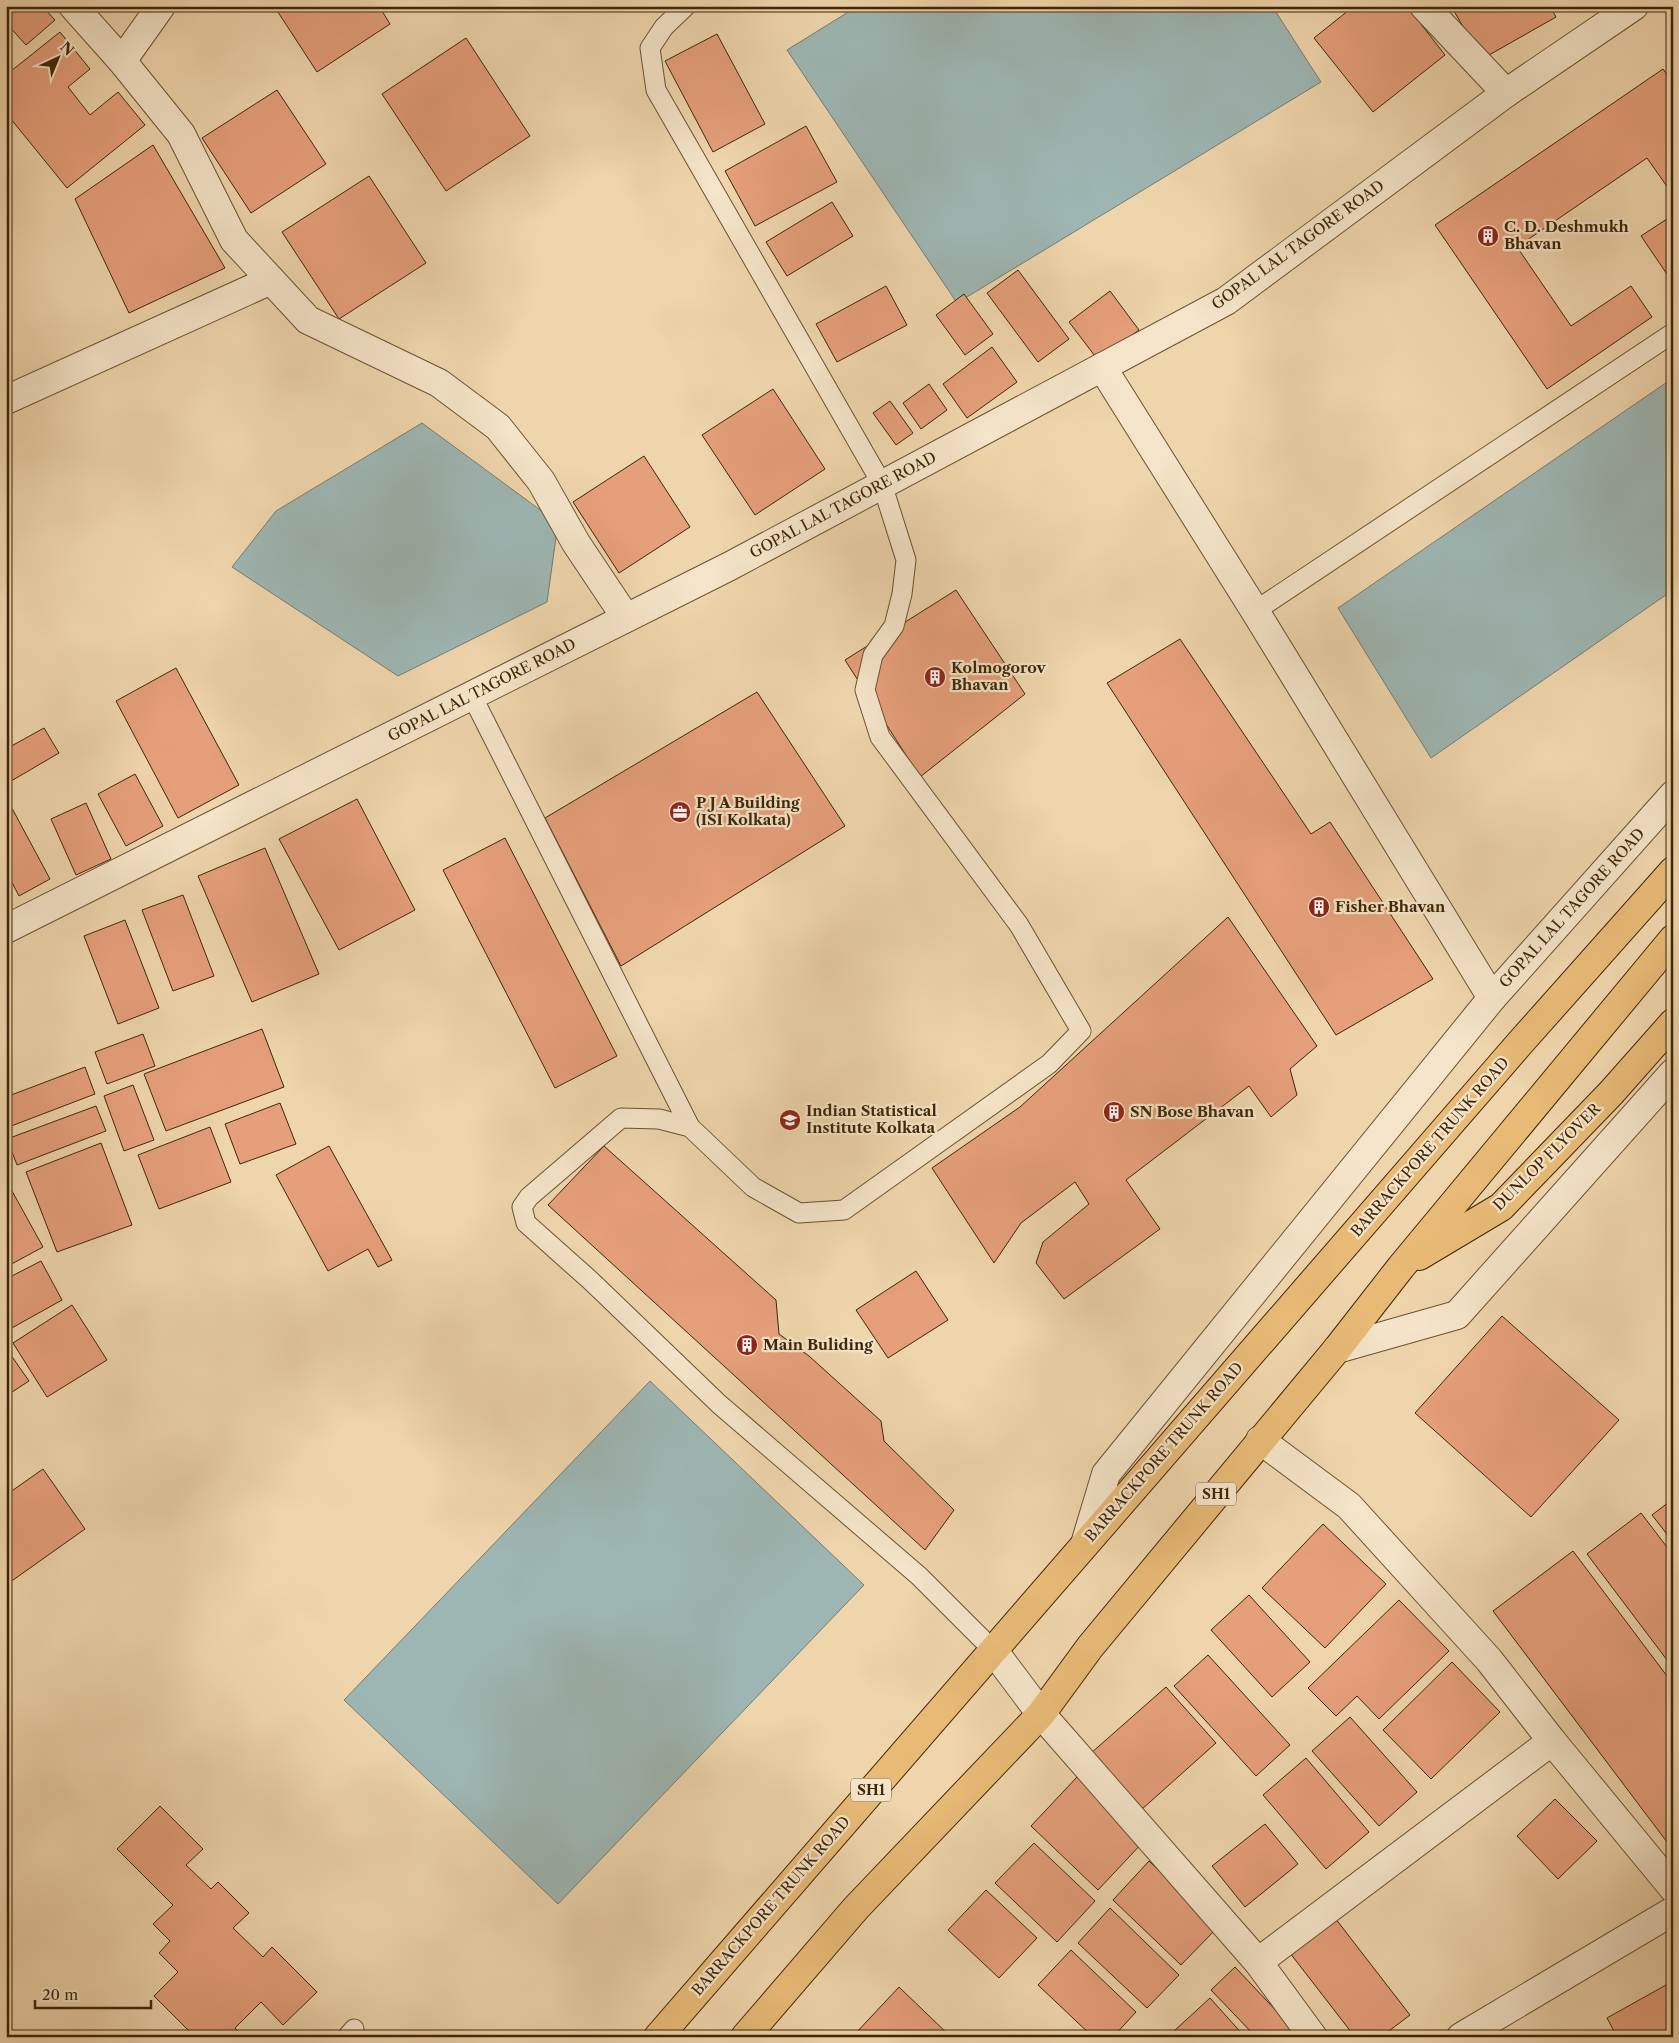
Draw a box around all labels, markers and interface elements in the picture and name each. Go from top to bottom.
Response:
north arrow [32,32,82,82]
text: N [56,38,78,59]
street label: GOPAL LAL TAGORE ROAD [1208,176,1388,314]
place label: C. D. Deshmukh Bhavan [1504,217,1630,253]
building icon: C. D. Deshmukh Bhavan [1476,224,1500,248]
street label: GOPAL LAL TAGORE ROAD [746,447,939,562]
street label: GOPAL LAL TAGORE ROAD [385,634,579,745]
place label: Kolmogorov Bhavan [951,658,1046,694]
building icon: Kolmogorov Bhavan [923,665,947,689]
place label: P J A Building (ISI Kolkata) [696,793,800,829]
office icon: P J A Building (ISI Kolkata) [668,800,692,824]
street label: GOPAL LAL TAGORE ROAD [1495,824,1648,992]
building icon: Fisher Bhavan [1307,895,1331,919]
place label: Fisher Bhavan [1335,897,1446,916]
street label: BARRACKPORE TRUNK ROAD [1346,1053,1513,1240]
street label: DUNLOP FLYOVER [1489,1098,1605,1214]
building icon: SN Bose Bhavan [1102,1100,1126,1124]
place label: Indian Statistical Institute Kolkata [806,1101,937,1137]
place label: SN Bose Bhavan [1130,1102,1255,1121]
school or university icon: Indian Statistical Institute Kolkata [778,1108,802,1132]
building icon: Main Buliding [735,1333,759,1357]
place label: Main Buliding [763,1335,873,1354]
street label: BARRACKPORE TRUNK ROAD [1080,1358,1247,1545]
road number: SH1 [1196,1482,1236,1506]
road number: SH1 [851,1778,891,1802]
street label: BARRACKPORE TRUNK ROAD [687,1812,854,1999]
scale bar [35,1978,151,2010]
text: 20 m [42,1985,78,2004]

